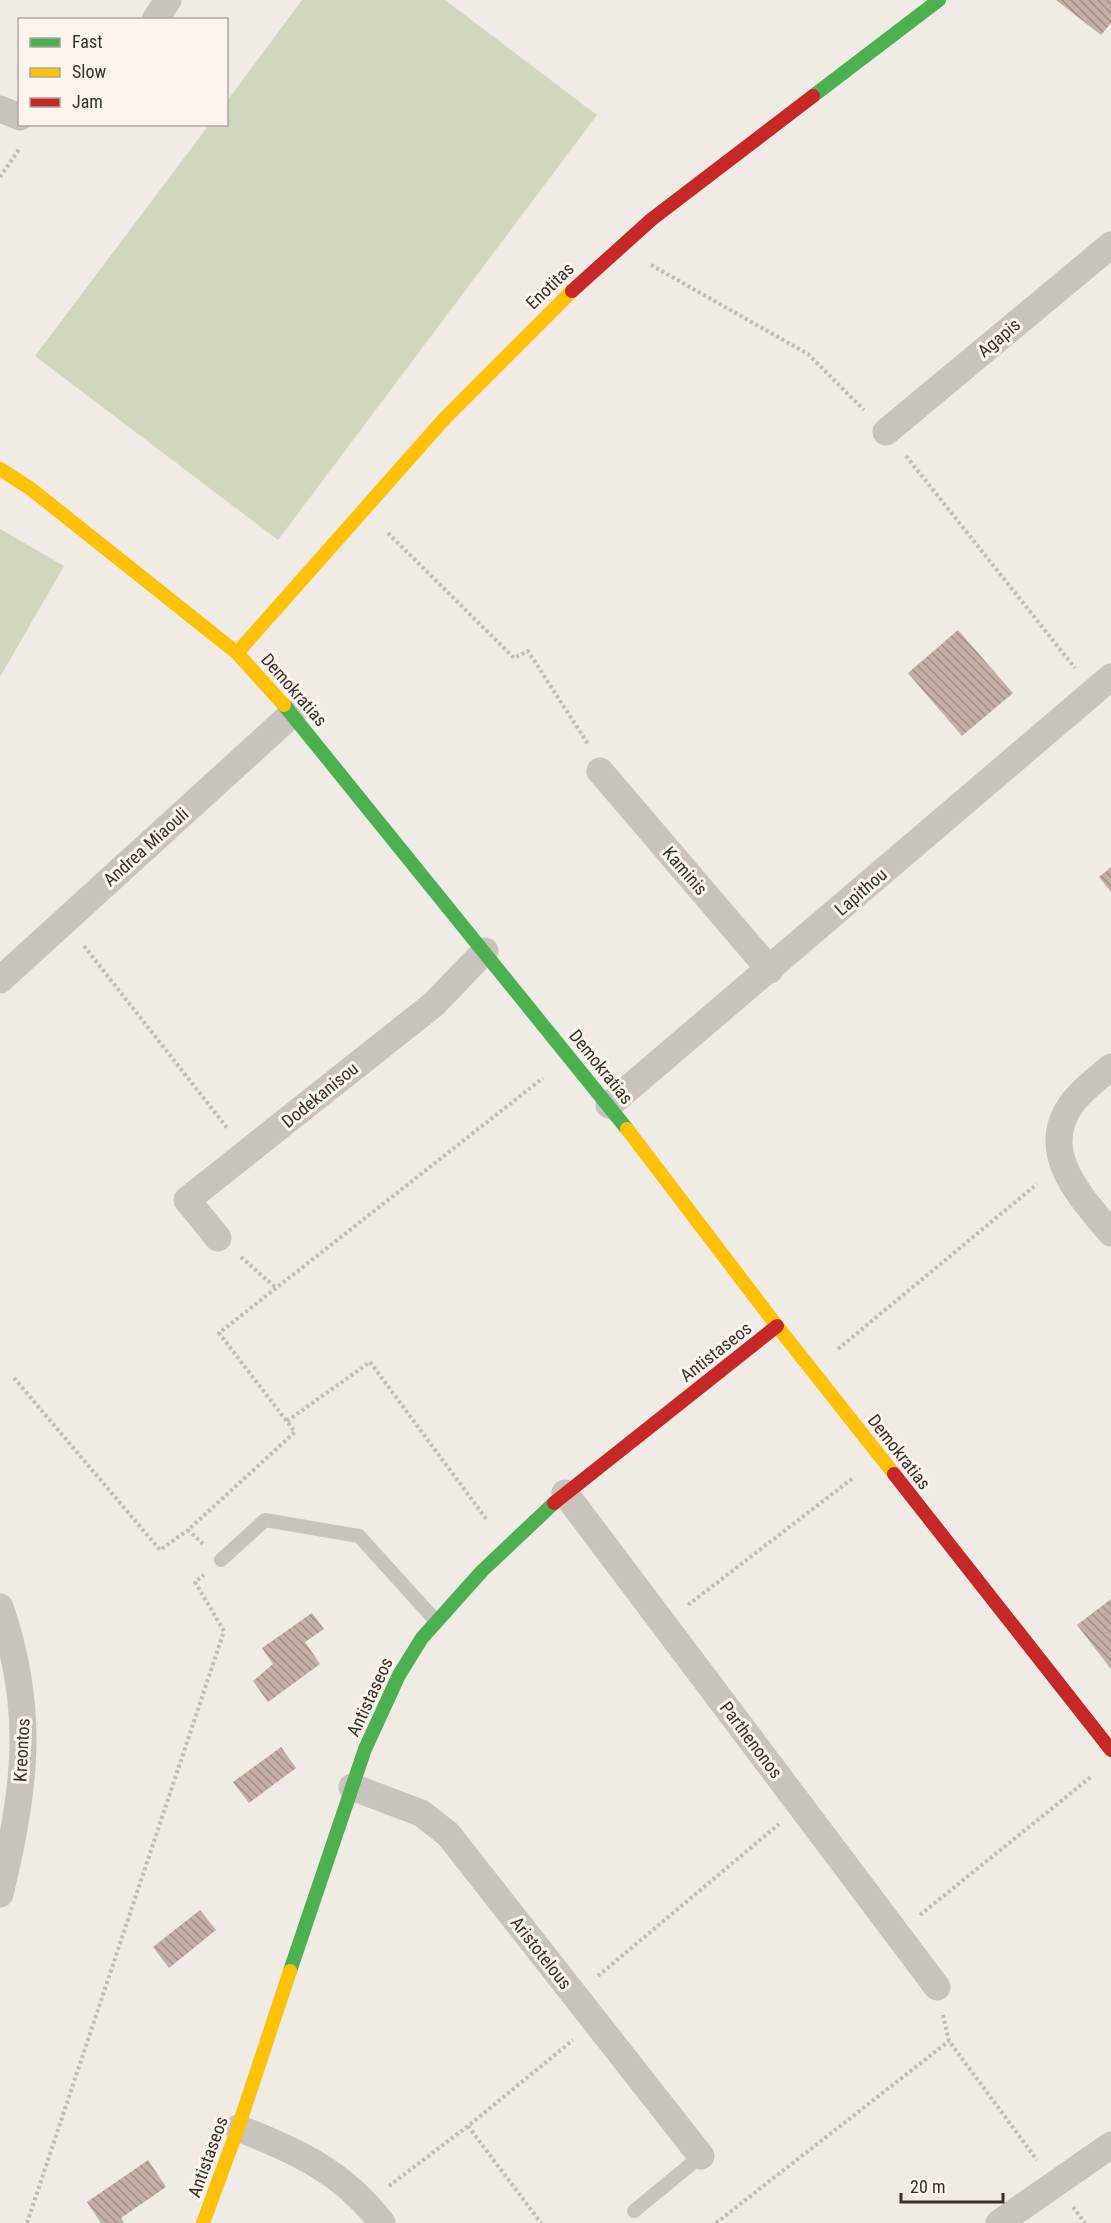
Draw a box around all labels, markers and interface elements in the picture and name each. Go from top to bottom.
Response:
legend [18,18,228,126]
text: Fast [72,31,103,52]
text: Slow [72,61,107,82]
text: Jam [72,91,103,112]
street label: Enotitas [521,258,578,313]
street label: Agapis [973,314,1024,361]
street label: Demokratias [257,649,332,730]
street label: Andrea Miaouli [99,803,192,890]
street label: Kaminis [659,842,712,899]
street label: Lapithou [830,863,891,920]
street label: Demokratias [565,1025,638,1108]
street label: Dodekanisou [277,1057,362,1132]
street label: Antistaseos [676,1317,755,1386]
street label: Demokratias [864,1410,935,1493]
street label: Antistaseos [342,1654,397,1740]
street label: Parthenonos [716,1697,787,1782]
street label: Kreontos [9,1718,34,1782]
street label: Aristotelous [507,1912,576,1993]
street label: Antistaseos [183,2113,232,2200]
scale bar [901,2166,1003,2204]
text: 20 m [910,2176,945,2197]

